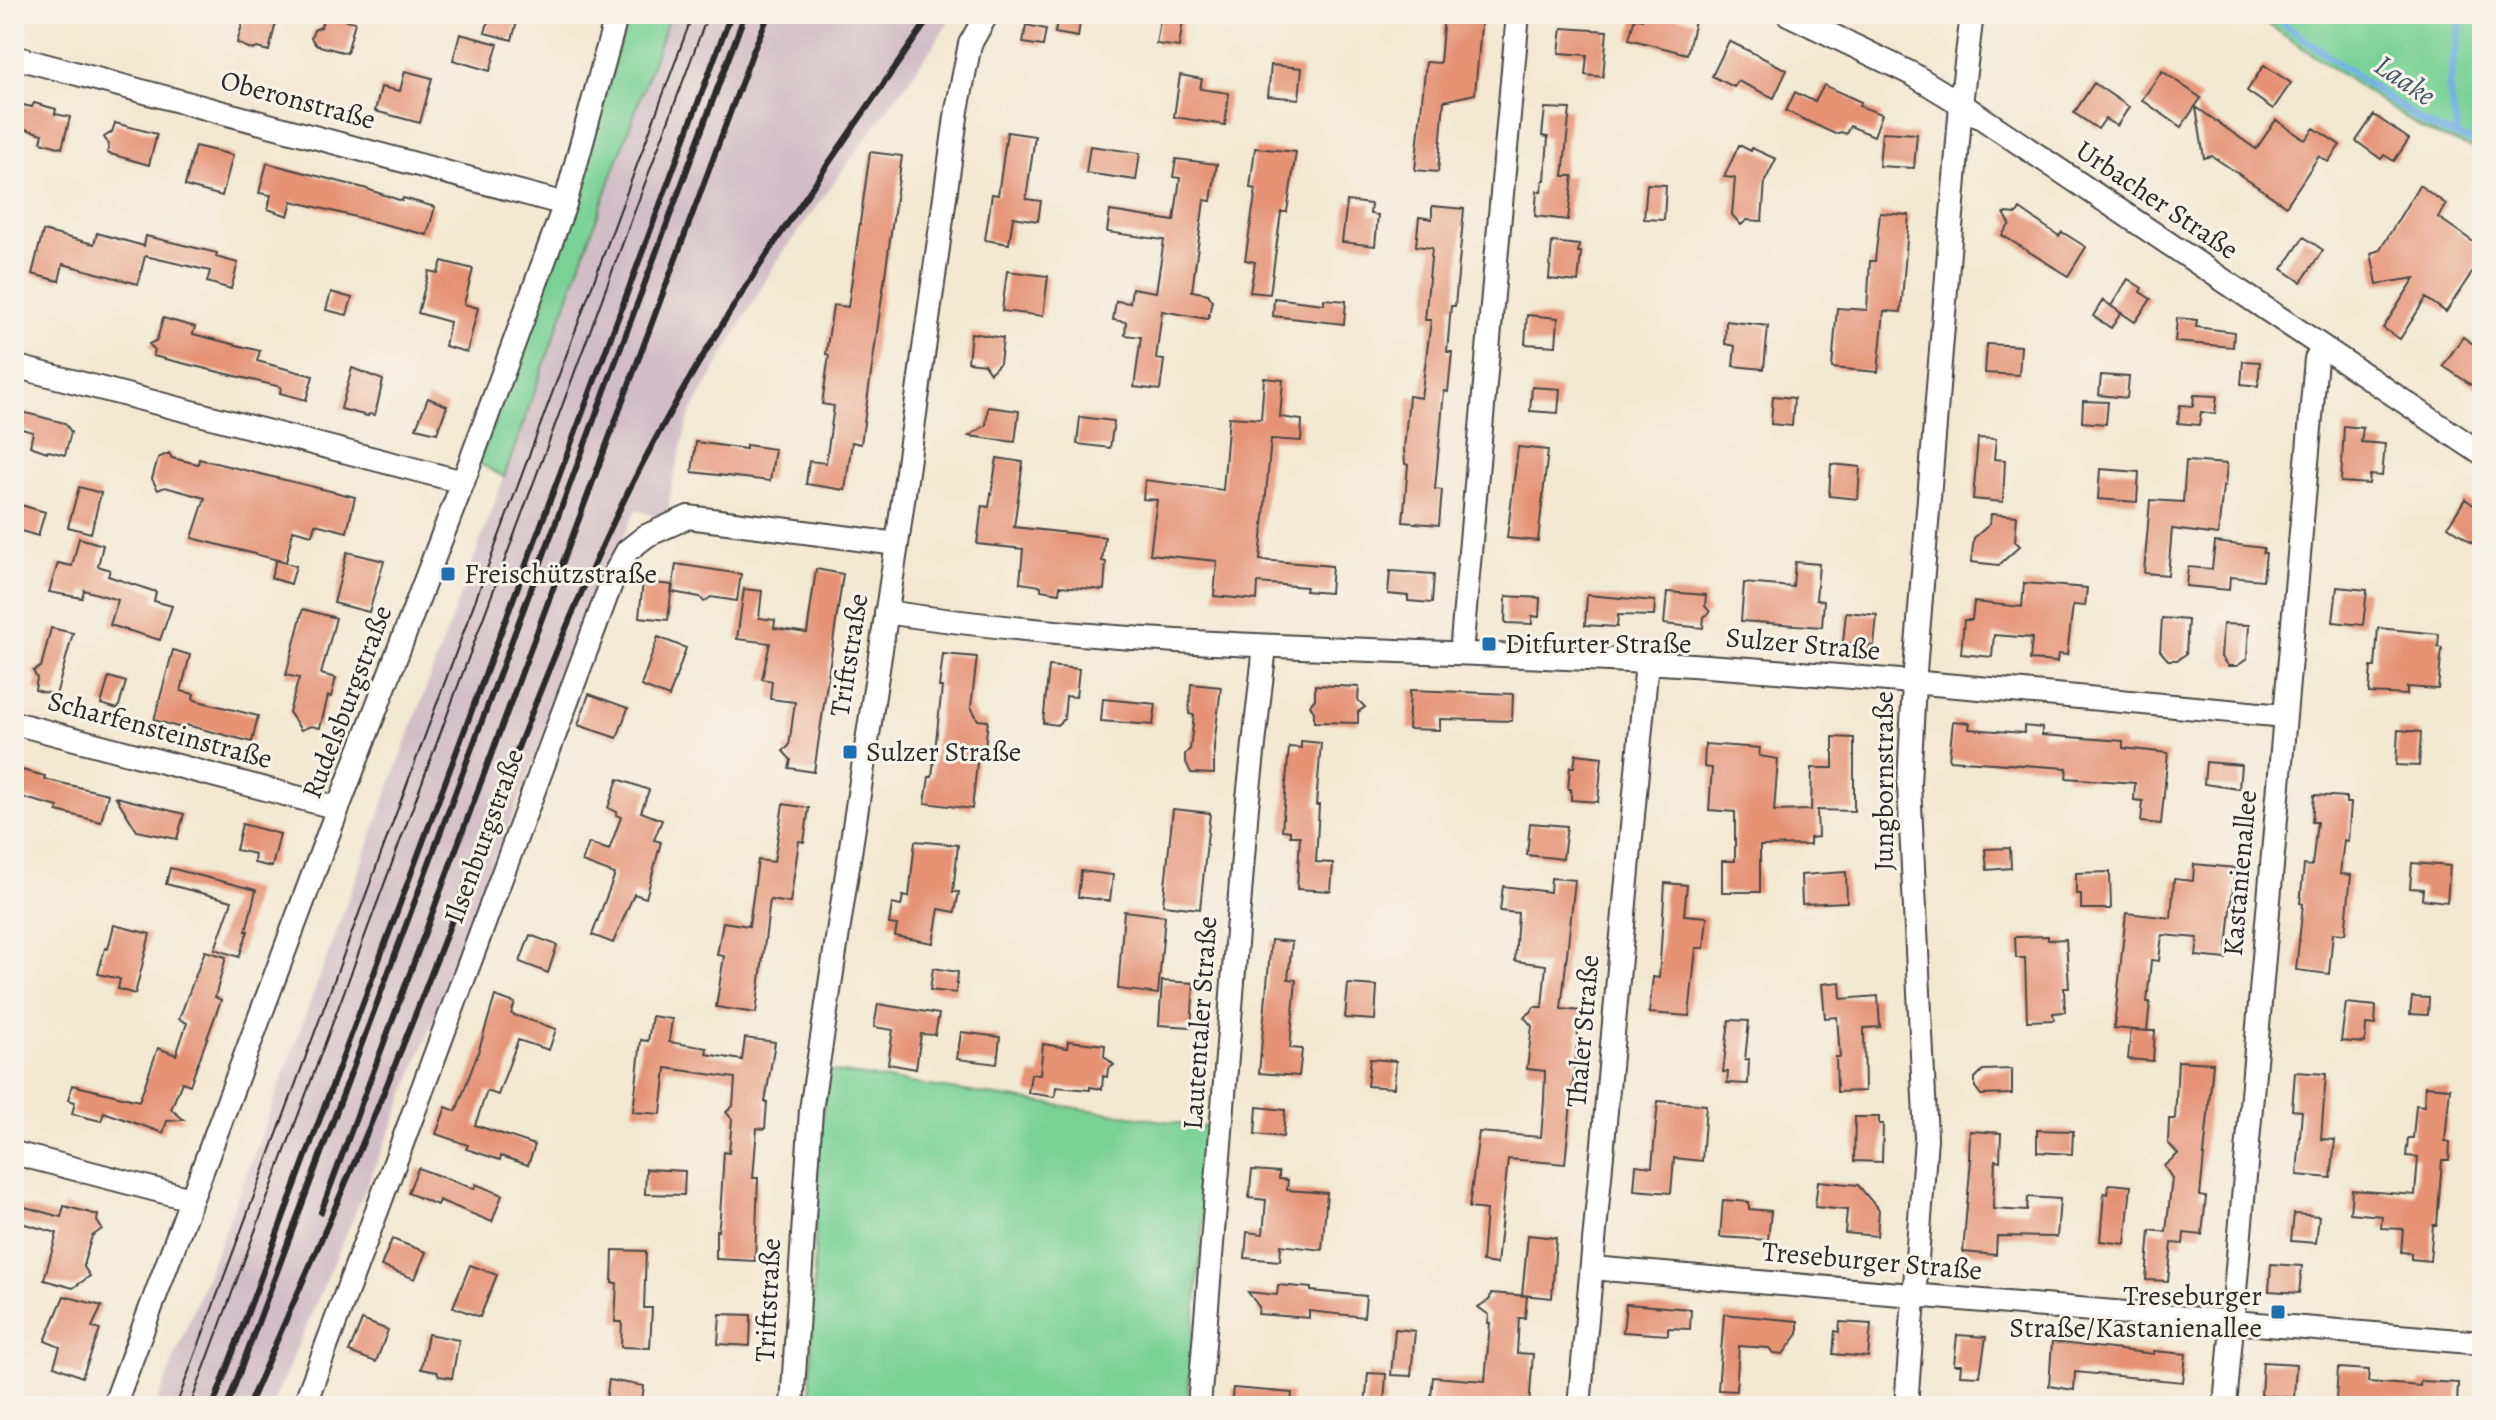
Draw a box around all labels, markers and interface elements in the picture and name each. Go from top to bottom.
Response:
water label: Laake [2367,45,2444,115]
street label: Oberonstraße [216,61,380,139]
street label: Urbacher Straße [2068,131,2246,269]
place label: Freischützstraße [464,555,657,593]
marker: Freischützstraße [439,565,457,583]
street label: Triftstraße [821,591,877,719]
street label: Rudelsburgstraße [293,600,401,804]
street label: Sulzer Straße [1724,618,1882,670]
place label: Ditfurter Straße [1505,625,1692,663]
marker: Ditfurter Straße [1480,635,1498,653]
street label: Scharfensteinstraße [44,682,276,778]
street label: Jungbornstraße [1865,691,1903,871]
place label: Sulzer Straße [866,733,1021,771]
street label: Ilsenburgstraße [435,743,533,929]
marker: Sulzer Straße [841,743,859,761]
street label: Kastanienallee [2214,788,2266,958]
street label: Lautentaler Straße [1174,915,1226,1131]
street label: Thaler Straße [1557,953,1609,1109]
street label: Treseburger Straße [1760,1232,1984,1290]
street label: Triftstraße [746,1237,790,1363]
place label: Treseburger Straße/Kastanienallee [2009,1277,2262,1347]
marker: Treseburger Straße/Kastanienallee [2269,1303,2287,1321]

